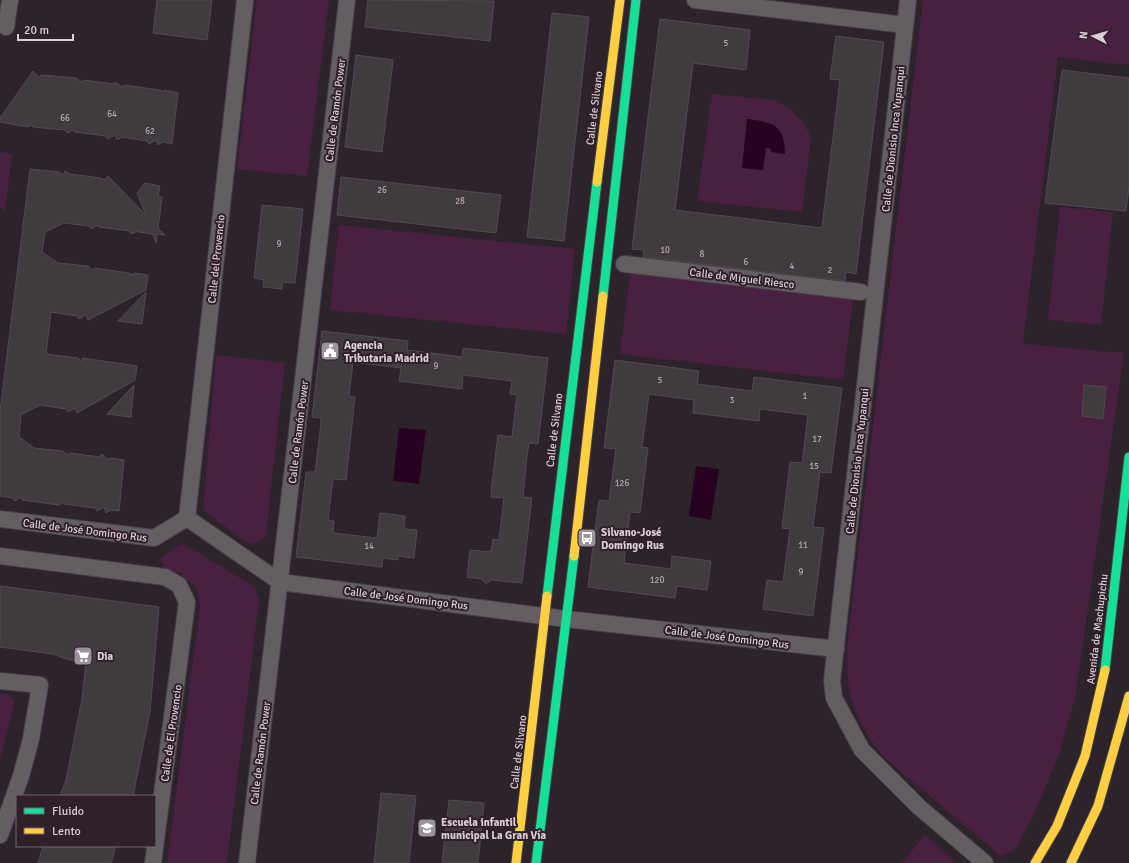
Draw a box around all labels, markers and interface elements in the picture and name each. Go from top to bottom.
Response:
scale bar [18,16,73,42]
north arrow [1073,16,1113,56]
text: 20 m [24,23,49,38]
text: N [1077,31,1090,39]
house number: 5 [724,38,729,49]
street label: Calle de Ramón Power [323,58,348,162]
street label: Calle de Dionisio Inca Yupanqui [879,65,908,213]
street label: Calle de Silvano [584,70,606,146]
house number: 64 [107,109,117,120]
house number: 66 [60,113,70,124]
house number: 62 [145,126,155,137]
house number: 26 [377,185,387,196]
house number: 28 [455,196,465,207]
street label: Calle del Provencio [205,214,228,304]
house number: 9 [277,239,282,250]
house number: 10 [660,245,670,256]
house number: 8 [700,249,705,260]
house number: 6 [744,257,749,268]
house number: 4 [790,261,795,272]
house number: 2 [828,265,833,276]
street label: Calle de Miguel Riesco [689,266,795,291]
place label: Agencia Tributaria Madrid [344,339,429,365]
public building icon: Agencia Tributaria Madrid [319,340,341,362]
house number: 9 [434,361,439,372]
house number: 5 [658,375,663,386]
street label: Calle de Ramón Power [286,380,311,484]
street label: Calle de Dionisio Inca Yupanqui [843,387,872,535]
house number: 1 [803,391,808,402]
street label: Calle de Silvano [544,392,566,468]
house number: 3 [730,395,735,406]
house number: 17 [812,434,822,445]
house number: 15 [809,461,819,472]
house number: 126 [615,478,629,489]
street label: Calle de José Domingo Rus [22,516,148,545]
place label: Silvano-José Domingo Rus [601,526,664,552]
bus stop icon: Silvano-José Domingo Rus [576,527,598,549]
house number: 11 [798,540,808,551]
house number: 14 [364,541,374,552]
house number: 9 [799,567,804,578]
street label: Avenida de Machupichu [1084,573,1111,685]
house number: 120 [650,575,664,586]
street label: Calle de José Domingo Rus [343,584,469,613]
street label: Calle de José Domingo Rus [664,623,790,652]
supermarket icon: Dia [72,645,94,667]
place label: Dia [97,650,114,663]
street label: Calle de El Provencio [158,683,185,782]
street label: Calle de Ramón Power [248,701,273,805]
street label: Calle de Silvano [508,714,530,790]
legend [16,795,156,847]
text: Fluido [52,804,84,819]
place label: Escuela infantil municipal La Gran Vía [441,816,547,842]
school or university icon: Escuela infantil municipal La Gran Vía [416,817,438,839]
text: Lento [52,824,81,839]

